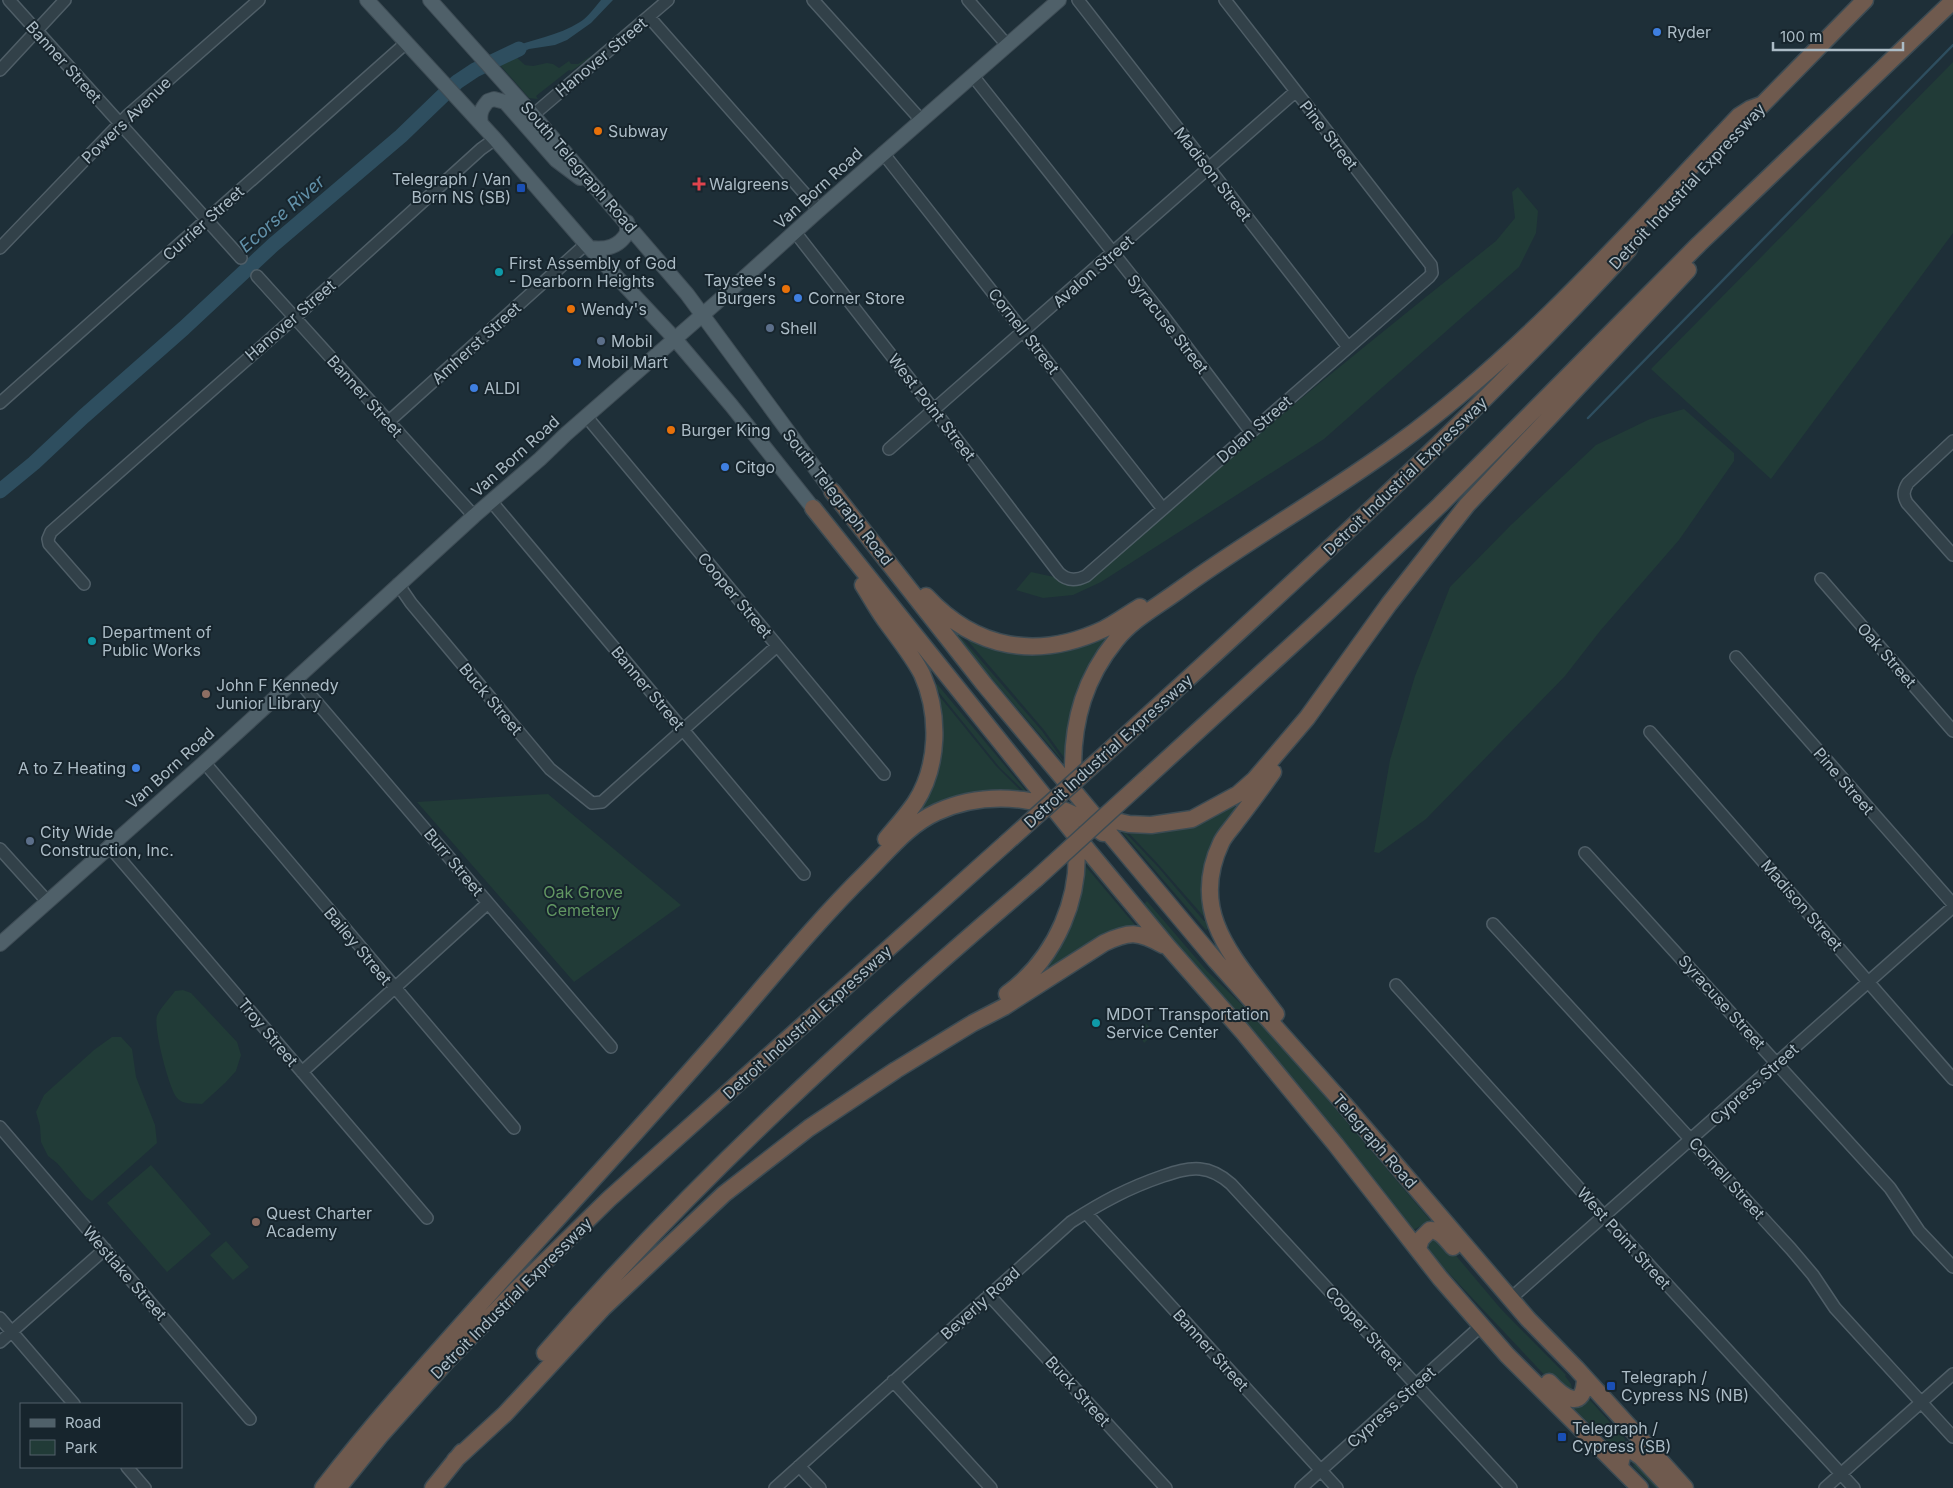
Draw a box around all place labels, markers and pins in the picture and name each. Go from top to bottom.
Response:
place label: Ryder [1667,22,1711,42]
marker: Ryder [1651,26,1663,38]
place label: Subway [608,121,668,141]
marker: Subway [592,125,604,137]
place label: Telegraph / Van Born NS (SB) [392,169,511,207]
place label: Walgreens [709,174,789,194]
marker: Walgreens [693,178,705,190]
marker: Telegraph / Van Born NS (SB) [515,182,527,194]
place label: First Assembly of God - Dearborn Heights [509,253,676,291]
marker: First Assembly of God - Dearborn Heights [493,266,505,278]
place label: Taystee's Burgers [704,270,776,308]
marker: Taystee's Burgers [780,283,792,295]
place label: Corner Store [808,288,905,308]
marker: Corner Store [792,292,804,304]
place label: Wendy's [581,299,647,319]
marker: Wendy's [565,303,577,315]
place label: Shell [780,318,817,338]
marker: Shell [764,322,776,334]
place label: Mobil [611,331,653,351]
marker: Mobil [595,335,607,347]
place label: Mobil Mart [587,352,668,372]
marker: Mobil Mart [571,356,583,368]
place label: ALDI [484,378,520,398]
marker: ALDI [468,382,480,394]
place label: Burger King [681,420,771,440]
marker: Burger King [665,424,677,436]
place label: Citgo [735,457,775,477]
marker: Citgo [719,461,731,473]
place label: Department of Public Works [102,622,211,660]
marker: Department of Public Works [86,635,98,647]
place label: John F Kennedy Junior Library [216,675,339,713]
marker: John F Kennedy Junior Library [200,688,212,700]
place label: A to Z Heating [18,758,126,778]
marker: A to Z Heating [130,762,142,774]
place label: City Wide Construction, Inc. [40,822,174,860]
marker: City Wide Construction, Inc. [24,835,36,847]
place label: MDOT Transportation Service Center [1106,1004,1269,1042]
marker: MDOT Transportation Service Center [1090,1017,1102,1029]
place label: Quest Charter Academy [266,1203,372,1241]
marker: Quest Charter Academy [250,1216,262,1228]
place label: Telegraph / Cypress NS (NB) [1621,1367,1749,1405]
marker: Telegraph / Cypress NS (NB) [1605,1380,1617,1392]
place label: Telegraph / Cypress (SB) [1572,1418,1671,1456]
marker: Telegraph / Cypress (SB) [1556,1431,1568,1443]

